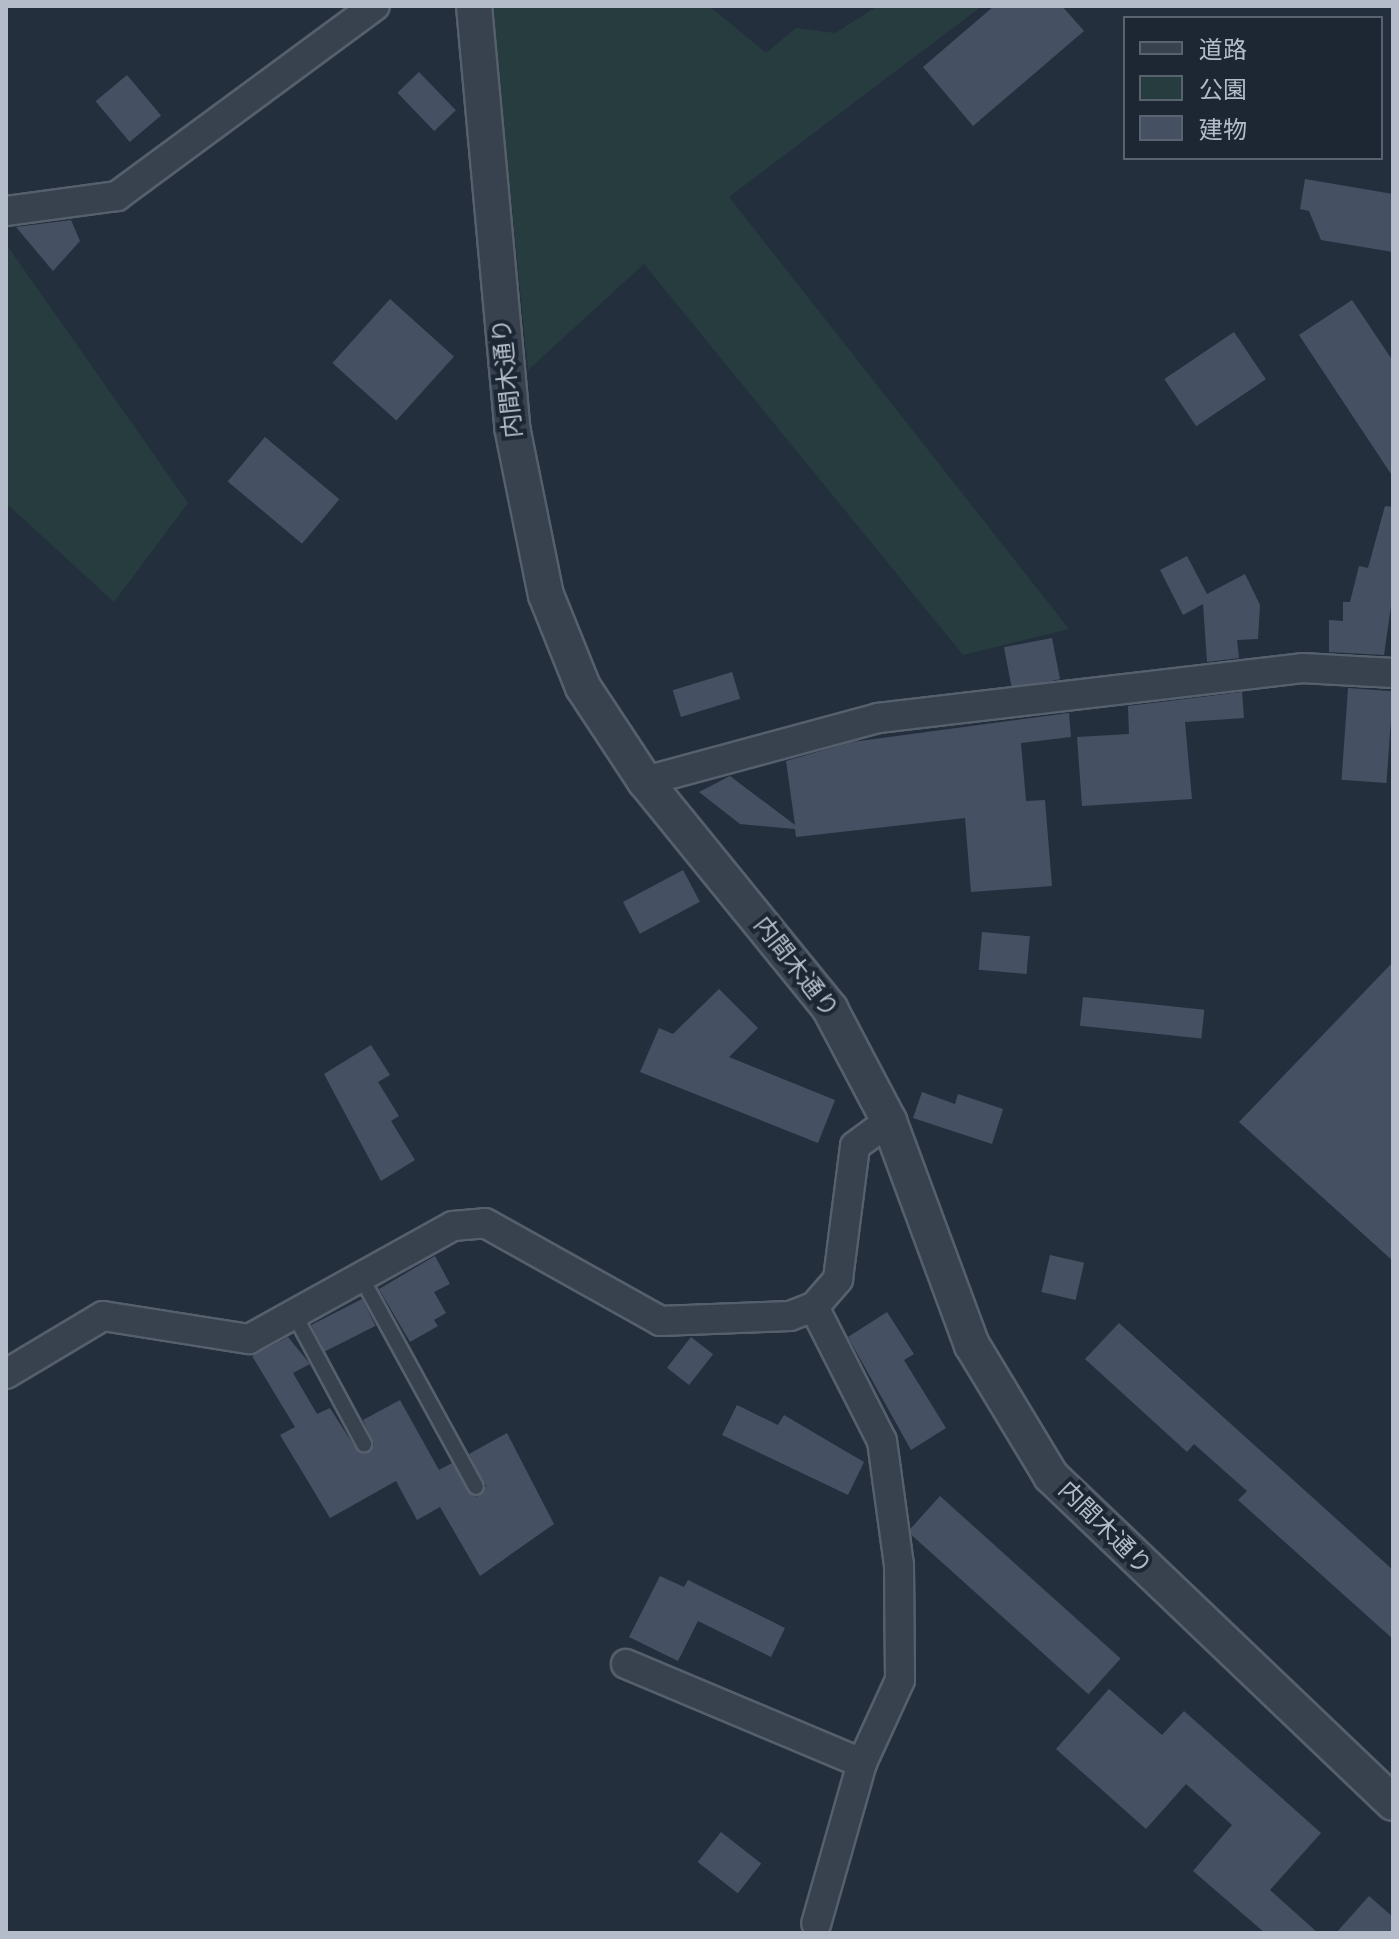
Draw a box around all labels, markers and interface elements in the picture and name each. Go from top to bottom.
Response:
legend [1123,16,1383,160]
text: 道路 [1199,39,1247,63]
text: 公園 [1199,79,1247,103]
text: 建物 [1199,119,1247,143]
street label: 内間木通り [488,317,530,439]
street label: 内間木通り [747,912,843,1024]
street label: 内間木通り [1051,1476,1157,1582]

